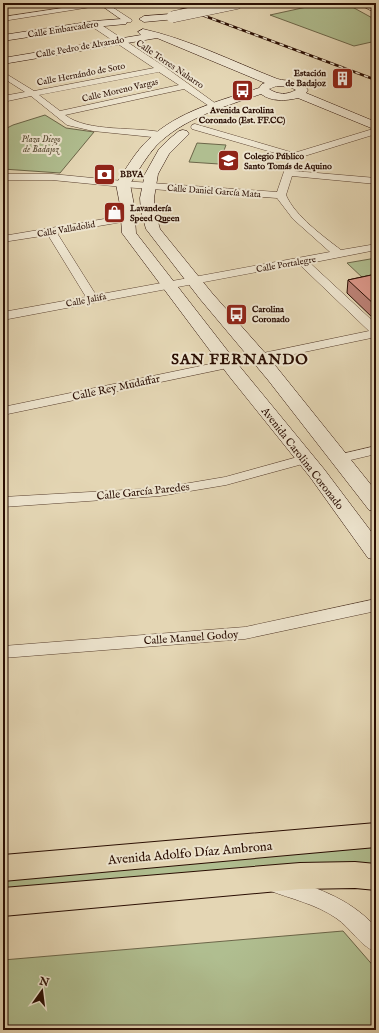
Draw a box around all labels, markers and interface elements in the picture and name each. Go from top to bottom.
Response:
street label: Calle Embarcadero [27,18,99,41]
street label: Calle Pedro de Alvarado [35,34,125,61]
street label: Calle Torres Naharro [134,38,206,91]
street label: Calle Hernándo de Soto [36,61,126,88]
building icon: Estación de Badajoz [329,65,355,91]
place label: Estación de Badajoz [285,68,327,89]
street label: Calle Moreno Vargas [81,76,159,105]
bus stop icon: Avenida Carolina Coronado (Est. FF.CC) [229,78,255,104]
place label: Avenida Carolina Coronado (Est. FF.CC) [199,105,286,126]
park label: Plaza Diego de Badajoz [21,134,61,155]
school or university icon: Colegio Público Santo Tomás de Aquino [216,148,242,174]
place label: Colegio Público Santo Tomás de Aquino [244,151,332,172]
bank icon: BBVA [92,161,118,187]
place label: BBVA [120,169,144,180]
street label: Calle Daniel García Mata [167,183,261,200]
shop icon: Lavandería Speed Queen [101,200,127,226]
place label: Lavandería Speed Queen [129,203,180,224]
street label: Calle Valladolid [36,219,96,240]
street label: Calle Portalegre [255,254,317,275]
street label: Calle Jalifa [65,291,107,310]
bus stop icon: Carolina Coronado [224,301,250,327]
place label: Carolina Coronado [252,304,290,325]
district label: SAN FERNANDO [171,350,309,369]
street label: Calle Rey Mudaffar [71,372,161,404]
street label: Avenida Carolina Coronado [257,404,347,513]
street label: Calle García Paredes [96,480,190,504]
street label: Calle Manuel Godoy [143,628,239,648]
street label: Avenida Adolfo Díaz Ambrona [106,838,273,869]
north arrow [22,971,62,1011]
text: N [37,974,51,990]

